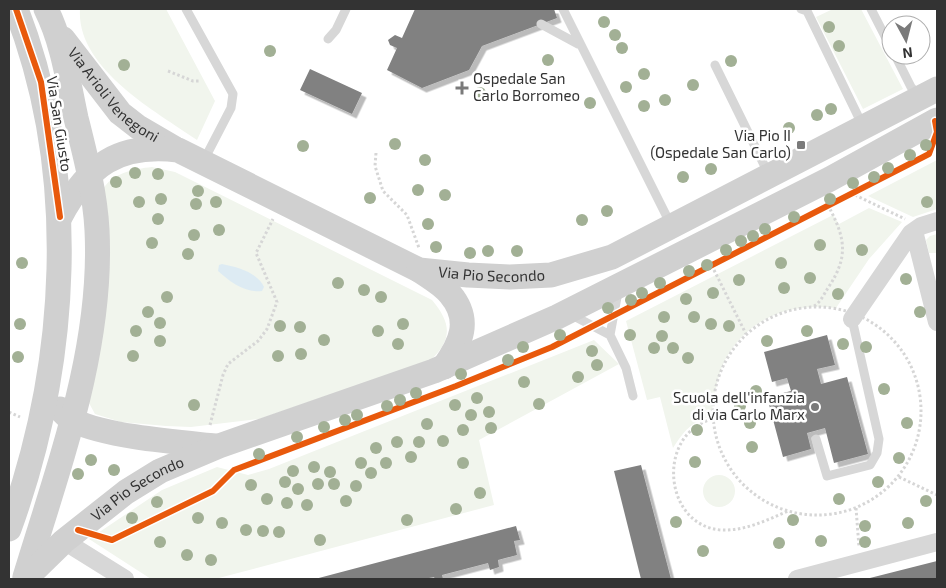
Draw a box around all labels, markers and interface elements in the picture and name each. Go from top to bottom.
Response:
north arrow [881,15,931,65]
street label: Via Arioli Venegoni [65,43,163,145]
text: N [902,44,914,62]
place label: Ospedale San Carlo Borromeo [473,69,580,104]
street label: Via San Giusto [44,75,76,173]
marker: Ospedale San Carlo Borromeo [455,81,469,95]
place label: Via Pio II (Ospedale San Carlo) [650,126,791,161]
marker: Via Pio II (Ospedale San Carlo) [795,139,807,151]
street label: Via Pio Secondo [437,262,546,285]
place label: Scuola dell'infanzia di via Carlo Marx [673,388,805,423]
marker: Scuola dell'infanzia di via Carlo Marx [809,401,821,413]
street label: Via Pio Secondo [87,452,186,524]

